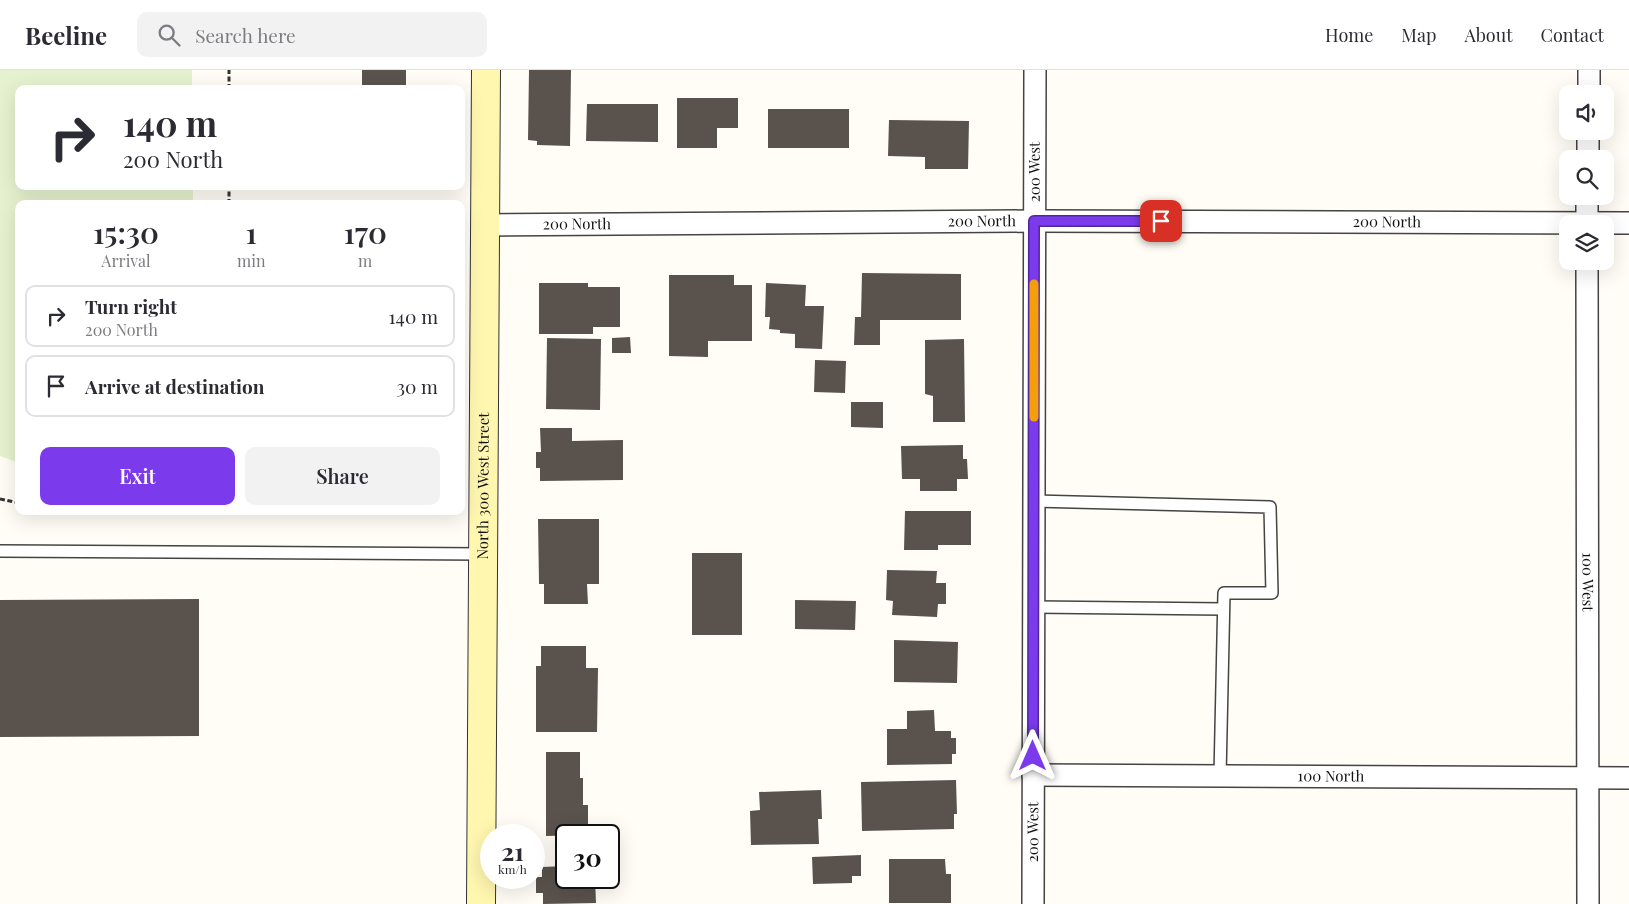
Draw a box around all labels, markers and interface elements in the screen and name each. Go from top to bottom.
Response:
search box [137,12,487,57]
text: Beeline [25,19,107,51]
icon: search [155,21,183,49]
text: Search here [195,22,296,48]
text: Home [1325,23,1373,47]
text: Map [1401,23,1436,47]
text: About [1464,23,1513,47]
text: Contact [1541,23,1604,47]
map controls [1559,85,1614,270]
button: sound [1559,85,1614,140]
text: 140 m [123,99,217,146]
icon: right [40,105,105,170]
street label: 200 West [1024,141,1044,202]
text: 200 North [123,144,223,174]
button: search [1559,150,1614,205]
pin [1140,200,1182,242]
icon: arrive [1147,207,1175,235]
street label: 200 North [948,210,1016,231]
street label: 200 North [1353,211,1421,231]
text: 15:30 [93,212,159,252]
text: 1 [246,212,257,252]
text: 170 [343,212,387,252]
street label: 200 North [543,213,611,234]
button: layers [1559,215,1614,270]
text: Arrival [101,250,151,271]
text: min [237,250,265,271]
text: m [358,250,372,271]
text: Turn right [85,293,177,319]
icon: right [42,302,70,330]
text: 140 m [389,303,438,329]
text: 200 North [85,319,158,340]
icon: arrive [42,372,70,400]
text: Arrive at destination [85,373,265,399]
text: 30 m [396,373,438,399]
street label: North 300 West Street [472,412,493,560]
button: Exit [40,447,235,505]
button: Share [245,447,440,505]
street label: 100 West [1578,552,1599,612]
position arrow [1006,729,1058,781]
street label: 100 North [1298,765,1365,786]
street label: 200 West [1022,801,1042,862]
speed limit sign: 30 [555,824,620,889]
text: 21 [501,834,524,867]
text: km/h [498,861,527,877]

